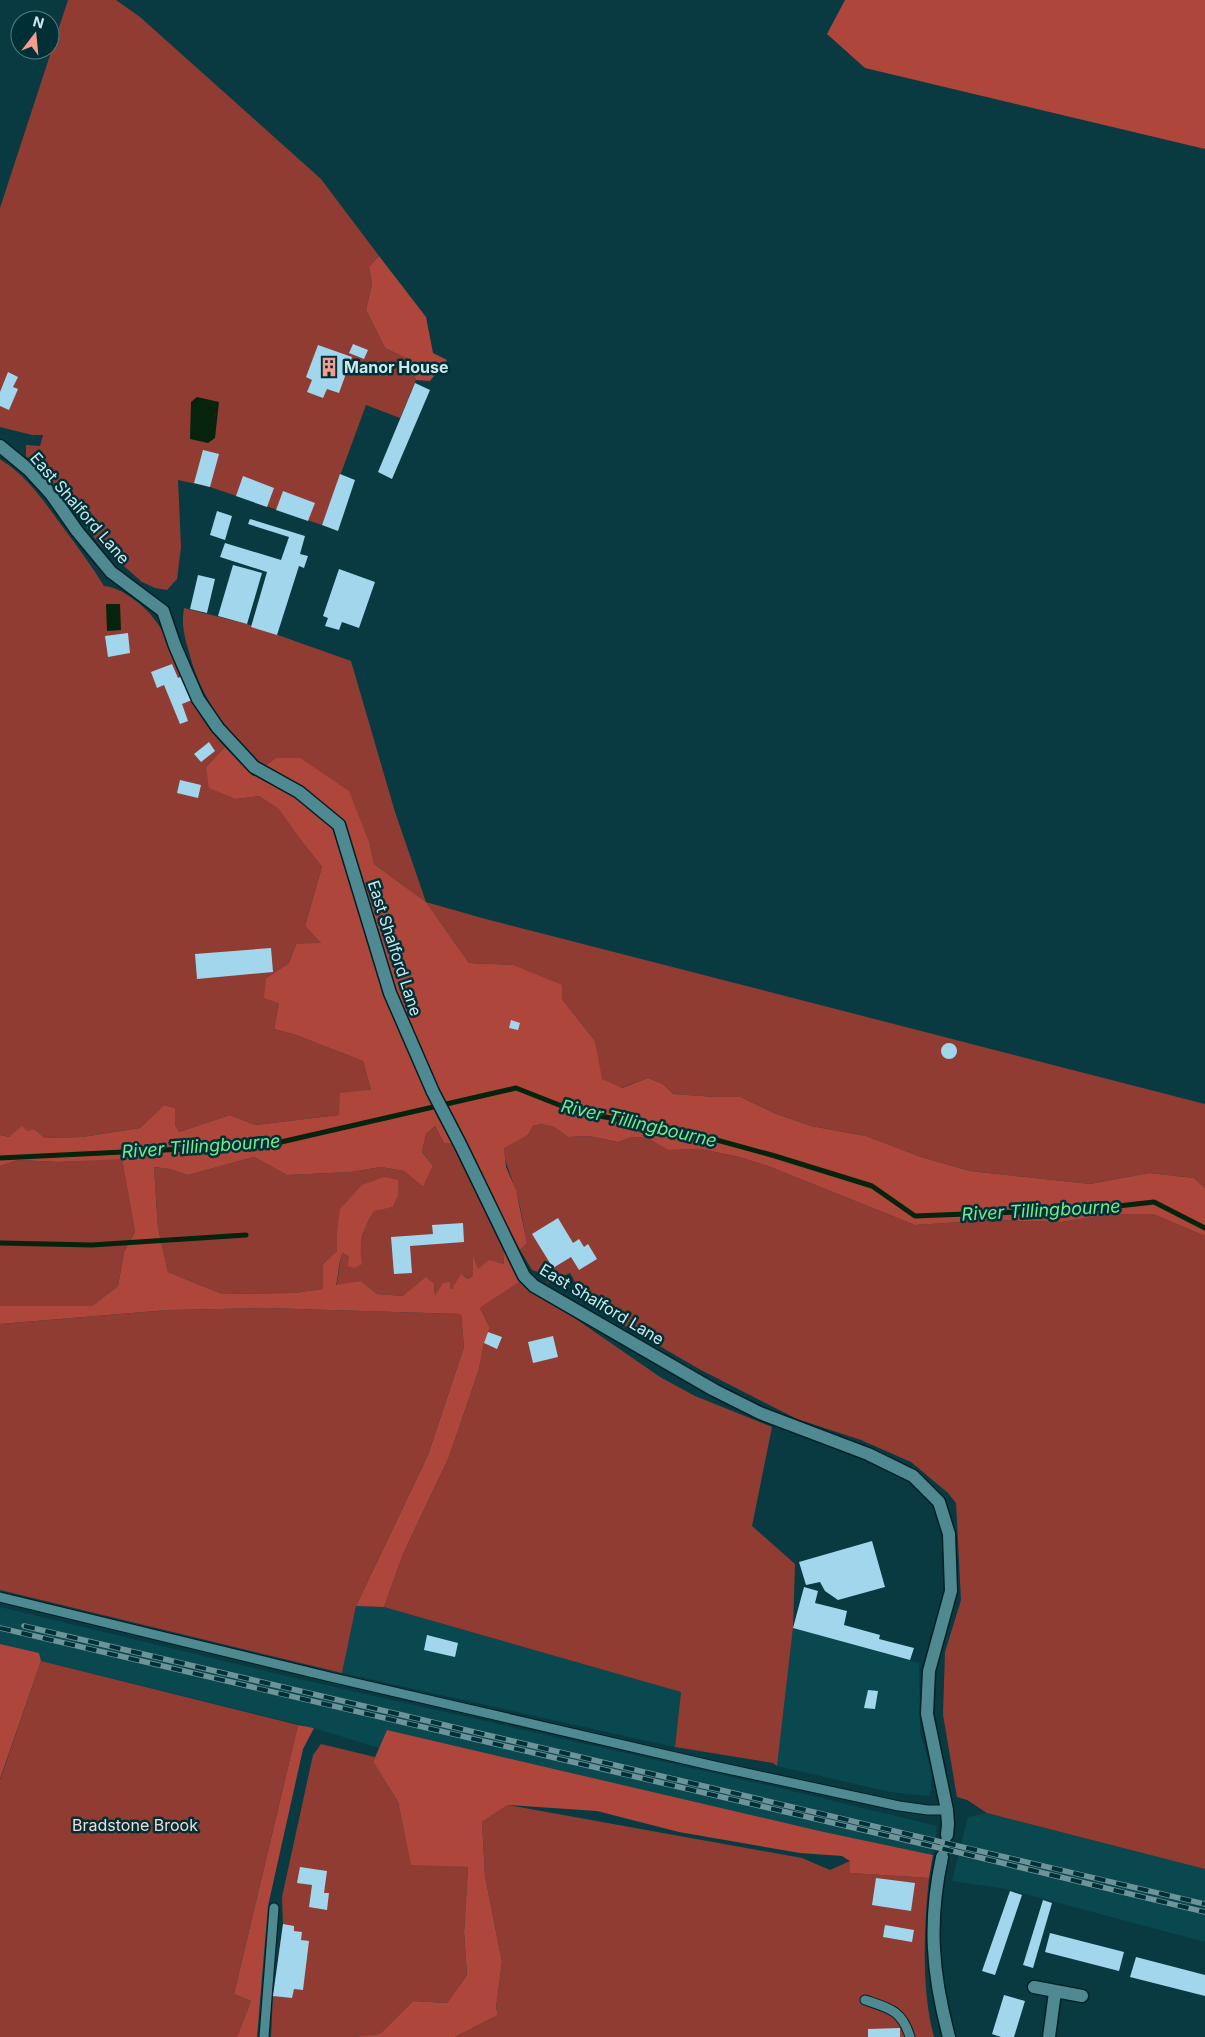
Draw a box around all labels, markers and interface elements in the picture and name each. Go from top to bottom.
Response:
north arrow [10,10,60,60]
text: N [31,12,46,32]
building icon: Manor House [318,356,340,378]
place label: Manor House [344,357,449,377]
street label: East Shalford Lane [26,448,134,568]
street label: East Shalford Lane [364,878,426,1018]
water label: River Tillingbourne [559,1095,719,1151]
water label: River Tillingbourne [121,1130,281,1162]
water label: River Tillingbourne [961,1195,1121,1225]
street label: East Shalford Lane [536,1259,668,1349]
park label: Bradstone Brook [72,1815,198,1835]

